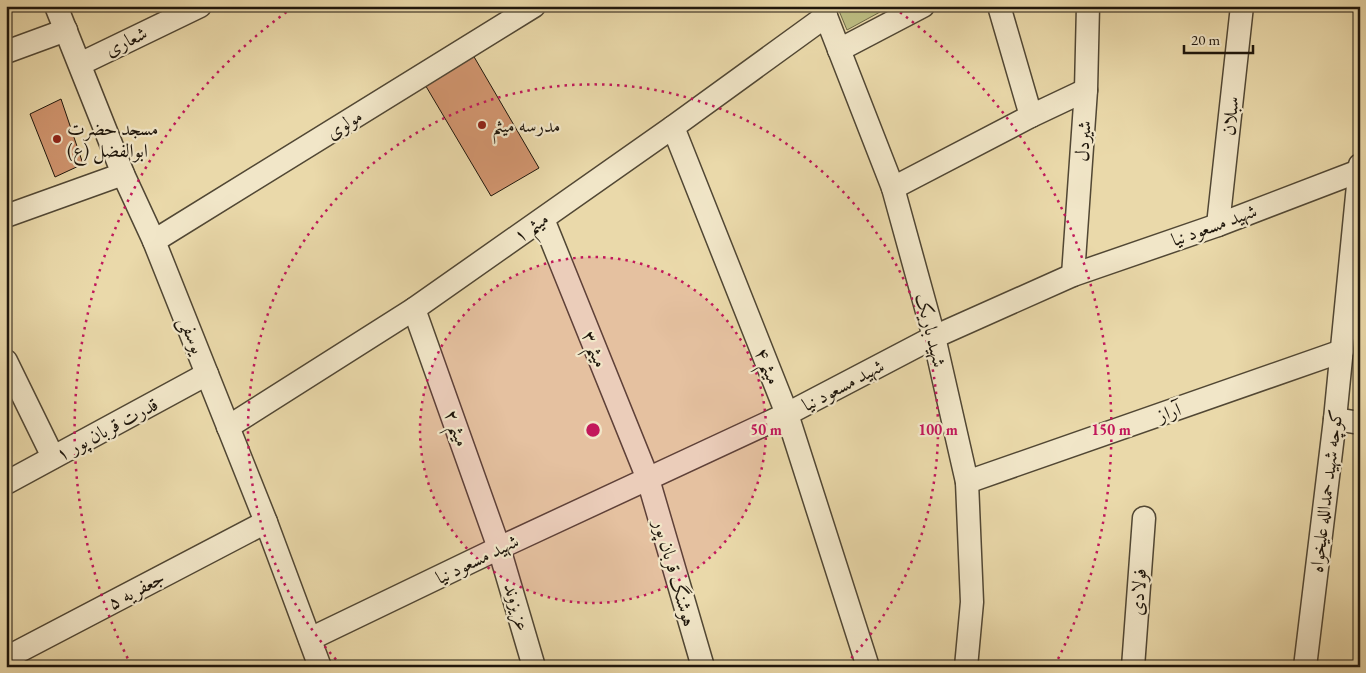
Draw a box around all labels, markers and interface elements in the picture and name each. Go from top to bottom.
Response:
street label: شعاری [101,20,151,62]
scale bar [1184,22,1252,54]
text: 20 m [1191,30,1220,49]
street label: سبلان [1216,95,1244,137]
street label: مولوی [321,103,367,145]
place label: مدرسه میثم [492,113,560,145]
place label: مسجد حضرت ابوالفضل (ع) [67,116,158,166]
marker: مدرسه میثم [476,119,488,131]
street label: شیردل [1069,120,1097,162]
marker: مسجد حضرت ابوالفضل (ع) [51,133,63,145]
street label: شهید مسعود نیا [1168,198,1260,252]
street label: میثم ۱ [508,206,558,254]
street label: شهید باریک [910,290,952,370]
street label: یوسفی [172,313,211,359]
street label: میثم ۳ [570,327,614,374]
street label: میثم ۴ [743,344,787,391]
street label: شهید مسعود نیا [798,353,888,417]
street label: قدرت قربان پور ۱ [51,392,163,467]
street label: آراز [1152,396,1186,428]
street label: میثم ۲ [432,406,475,452]
street label: کوچه شهید حمدالله علیخواه [1304,408,1349,574]
text: 50 m [750,420,782,439]
text: 100 m [918,420,958,439]
text: 150 m [1091,420,1131,439]
centre of rings [584,421,602,439]
street label: هوشنگ قربان پور [646,515,702,630]
street label: شهید مسعود نیا [431,528,523,590]
street label: جعفریه ۵ [103,565,169,615]
street label: فولادی [1124,567,1152,617]
street label: عزیزوند [497,580,536,634]

